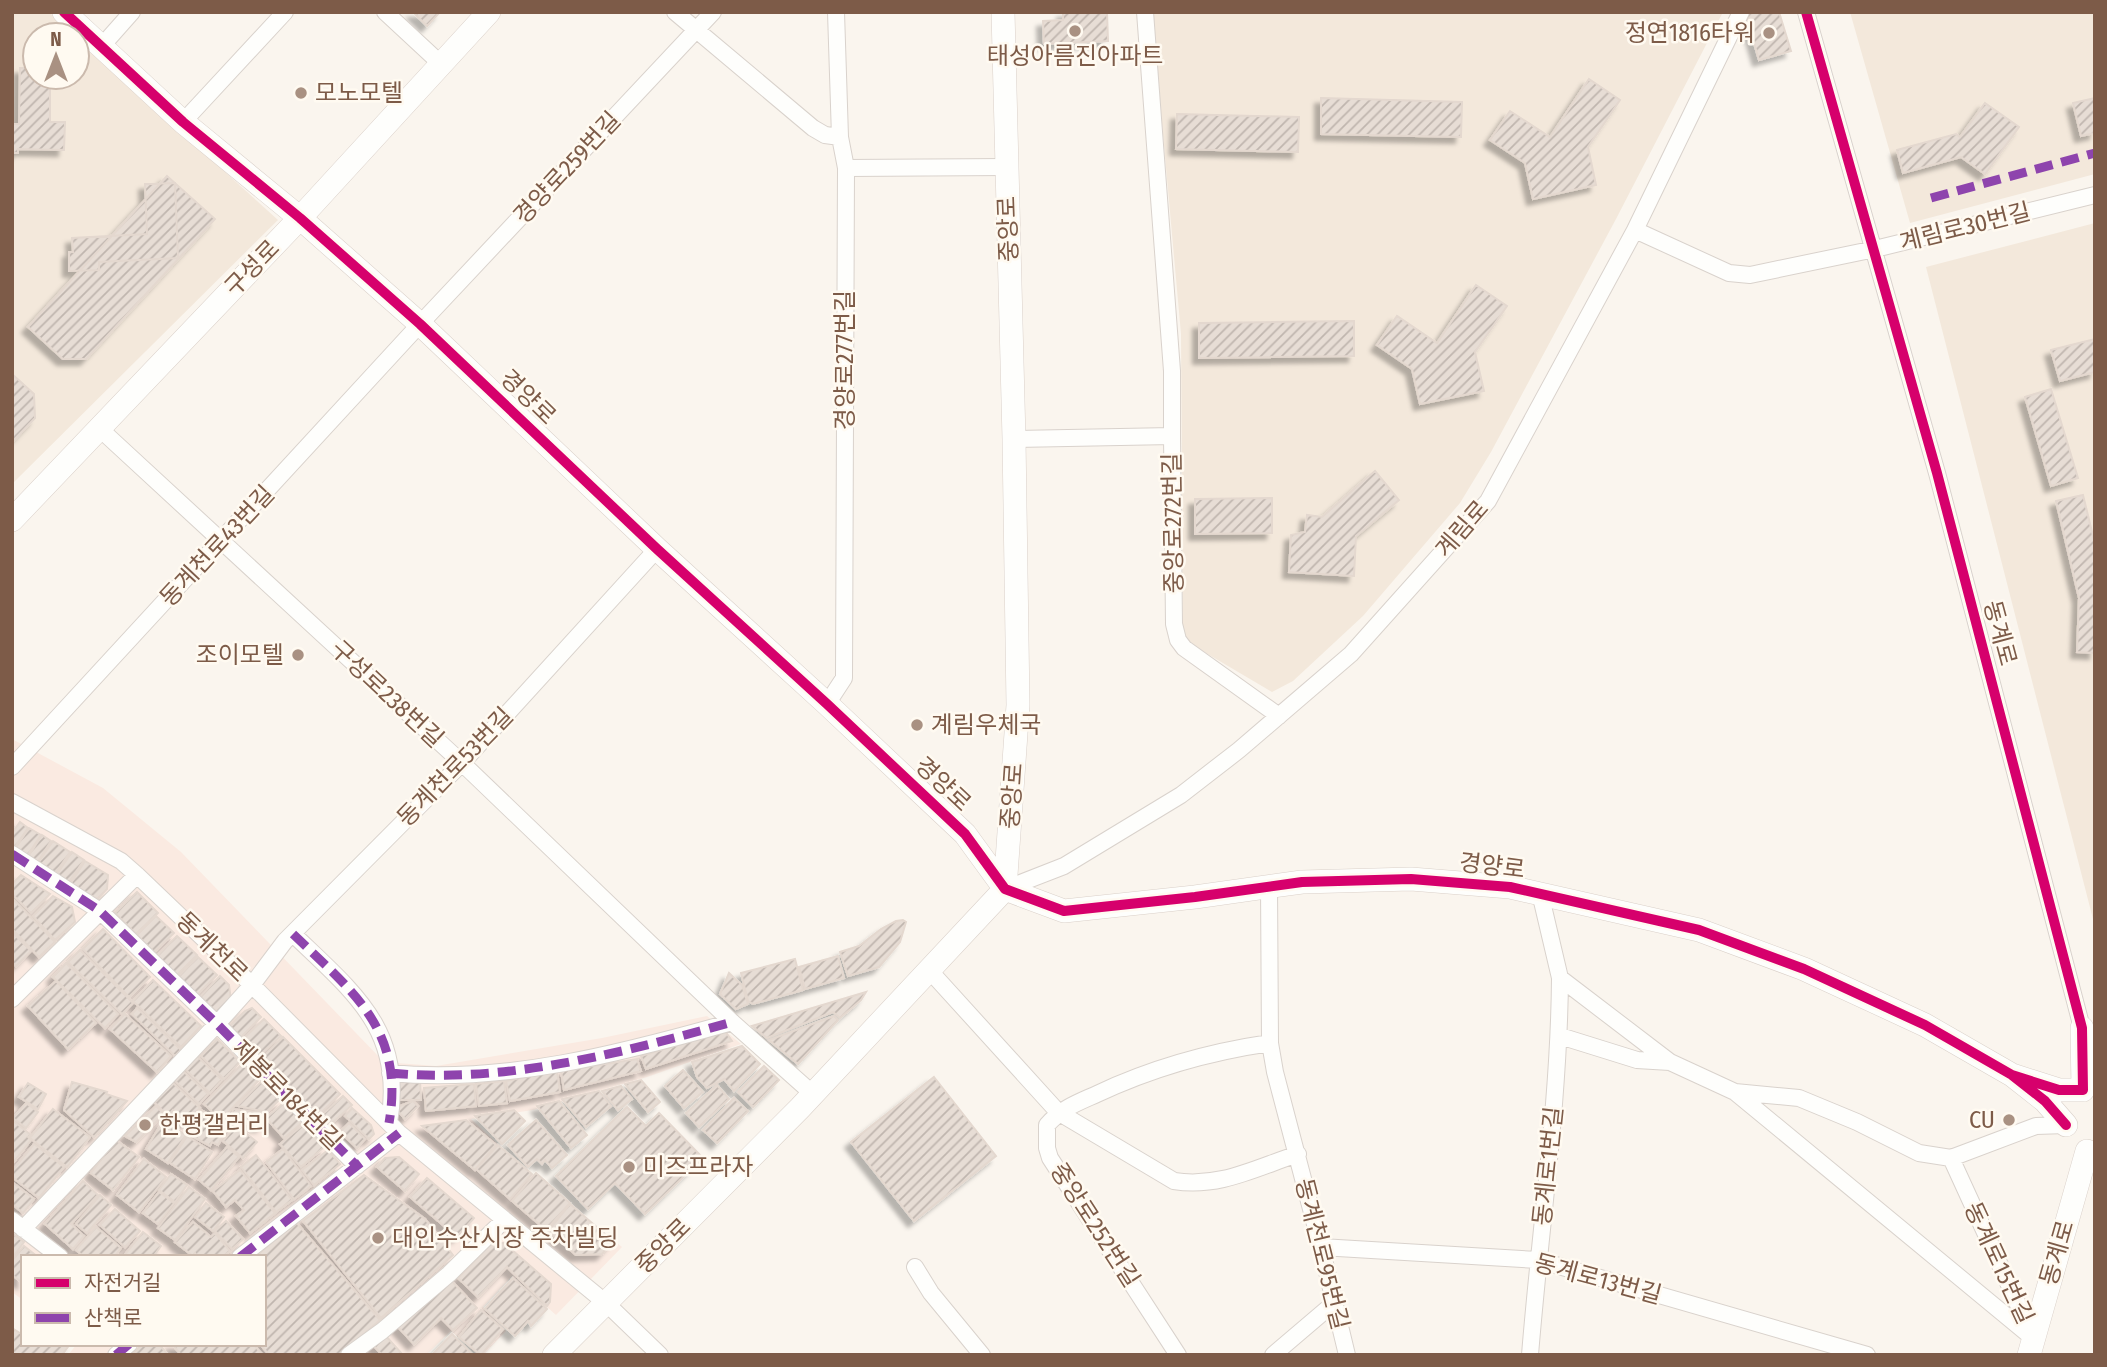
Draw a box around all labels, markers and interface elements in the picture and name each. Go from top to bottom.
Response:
place label: 정연1816타워 [1625,19,1755,47]
north arrow [21,21,91,91]
marker: 태성아름진아파트 [1067,23,1083,39]
marker: 정연1816타워 [1761,25,1777,41]
text: N [50,28,62,51]
place label: 태성아름진아파트 [987,42,1163,70]
place label: 모노모텔 [315,79,403,107]
marker: 모노모텔 [293,85,309,101]
street label: 경양로259번길 [508,106,626,230]
street label: 중앙로 [993,195,1023,263]
street label: 계림로30번길 [1897,197,2033,257]
street label: 구성로 [219,234,285,302]
street label: 경양로277번길 [831,290,859,430]
street label: 경양로 [494,364,562,430]
street label: 중앙로272번길 [1158,452,1188,594]
street label: 동계천로43번길 [154,480,280,612]
street label: 계림로 [1430,495,1494,563]
street label: 동계로 [1978,597,2022,669]
street label: 구성로238번길 [325,635,449,753]
place label: 조이모텔 [196,641,284,669]
marker: 조이모텔 [290,647,306,663]
street label: 동계천로53번길 [391,702,519,832]
place label: 계림우체국 [931,711,1041,739]
marker: 계림우체국 [909,717,925,733]
street label: 경양로 [909,751,977,817]
street label: 중앙로 [996,762,1028,830]
street label: 경양로 [1457,848,1527,884]
street label: 동계천로 [171,906,253,988]
street label: 제봉로184번길 [226,1034,348,1156]
street label: 동계로1번길 [1528,1105,1568,1227]
place label: CU [1969,1106,1995,1134]
place label: 한평갤러리 [159,1111,269,1139]
marker: CU [2001,1112,2017,1128]
marker: 한평갤러리 [137,1117,153,1133]
place label: 미즈프라자 [643,1153,753,1181]
street label: 중앙로252번길 [1044,1158,1146,1292]
marker: 미즈프라자 [621,1159,637,1175]
street label: 동계천로95번길 [1290,1175,1354,1333]
street label: 동계로15번길 [1959,1198,2039,1328]
street label: 중앙로 [630,1213,696,1279]
street label: 동계로 [2034,1217,2080,1289]
place label: 대인수산시장 주차빌딩 [392,1224,618,1252]
marker: 대인수산시장 주차빌딩 [370,1230,386,1246]
street label: 동계로13번길 [1531,1249,1665,1309]
legend [21,1255,266,1346]
text: 자전거길 [84,1270,161,1296]
text: 산책로 [84,1305,142,1331]

